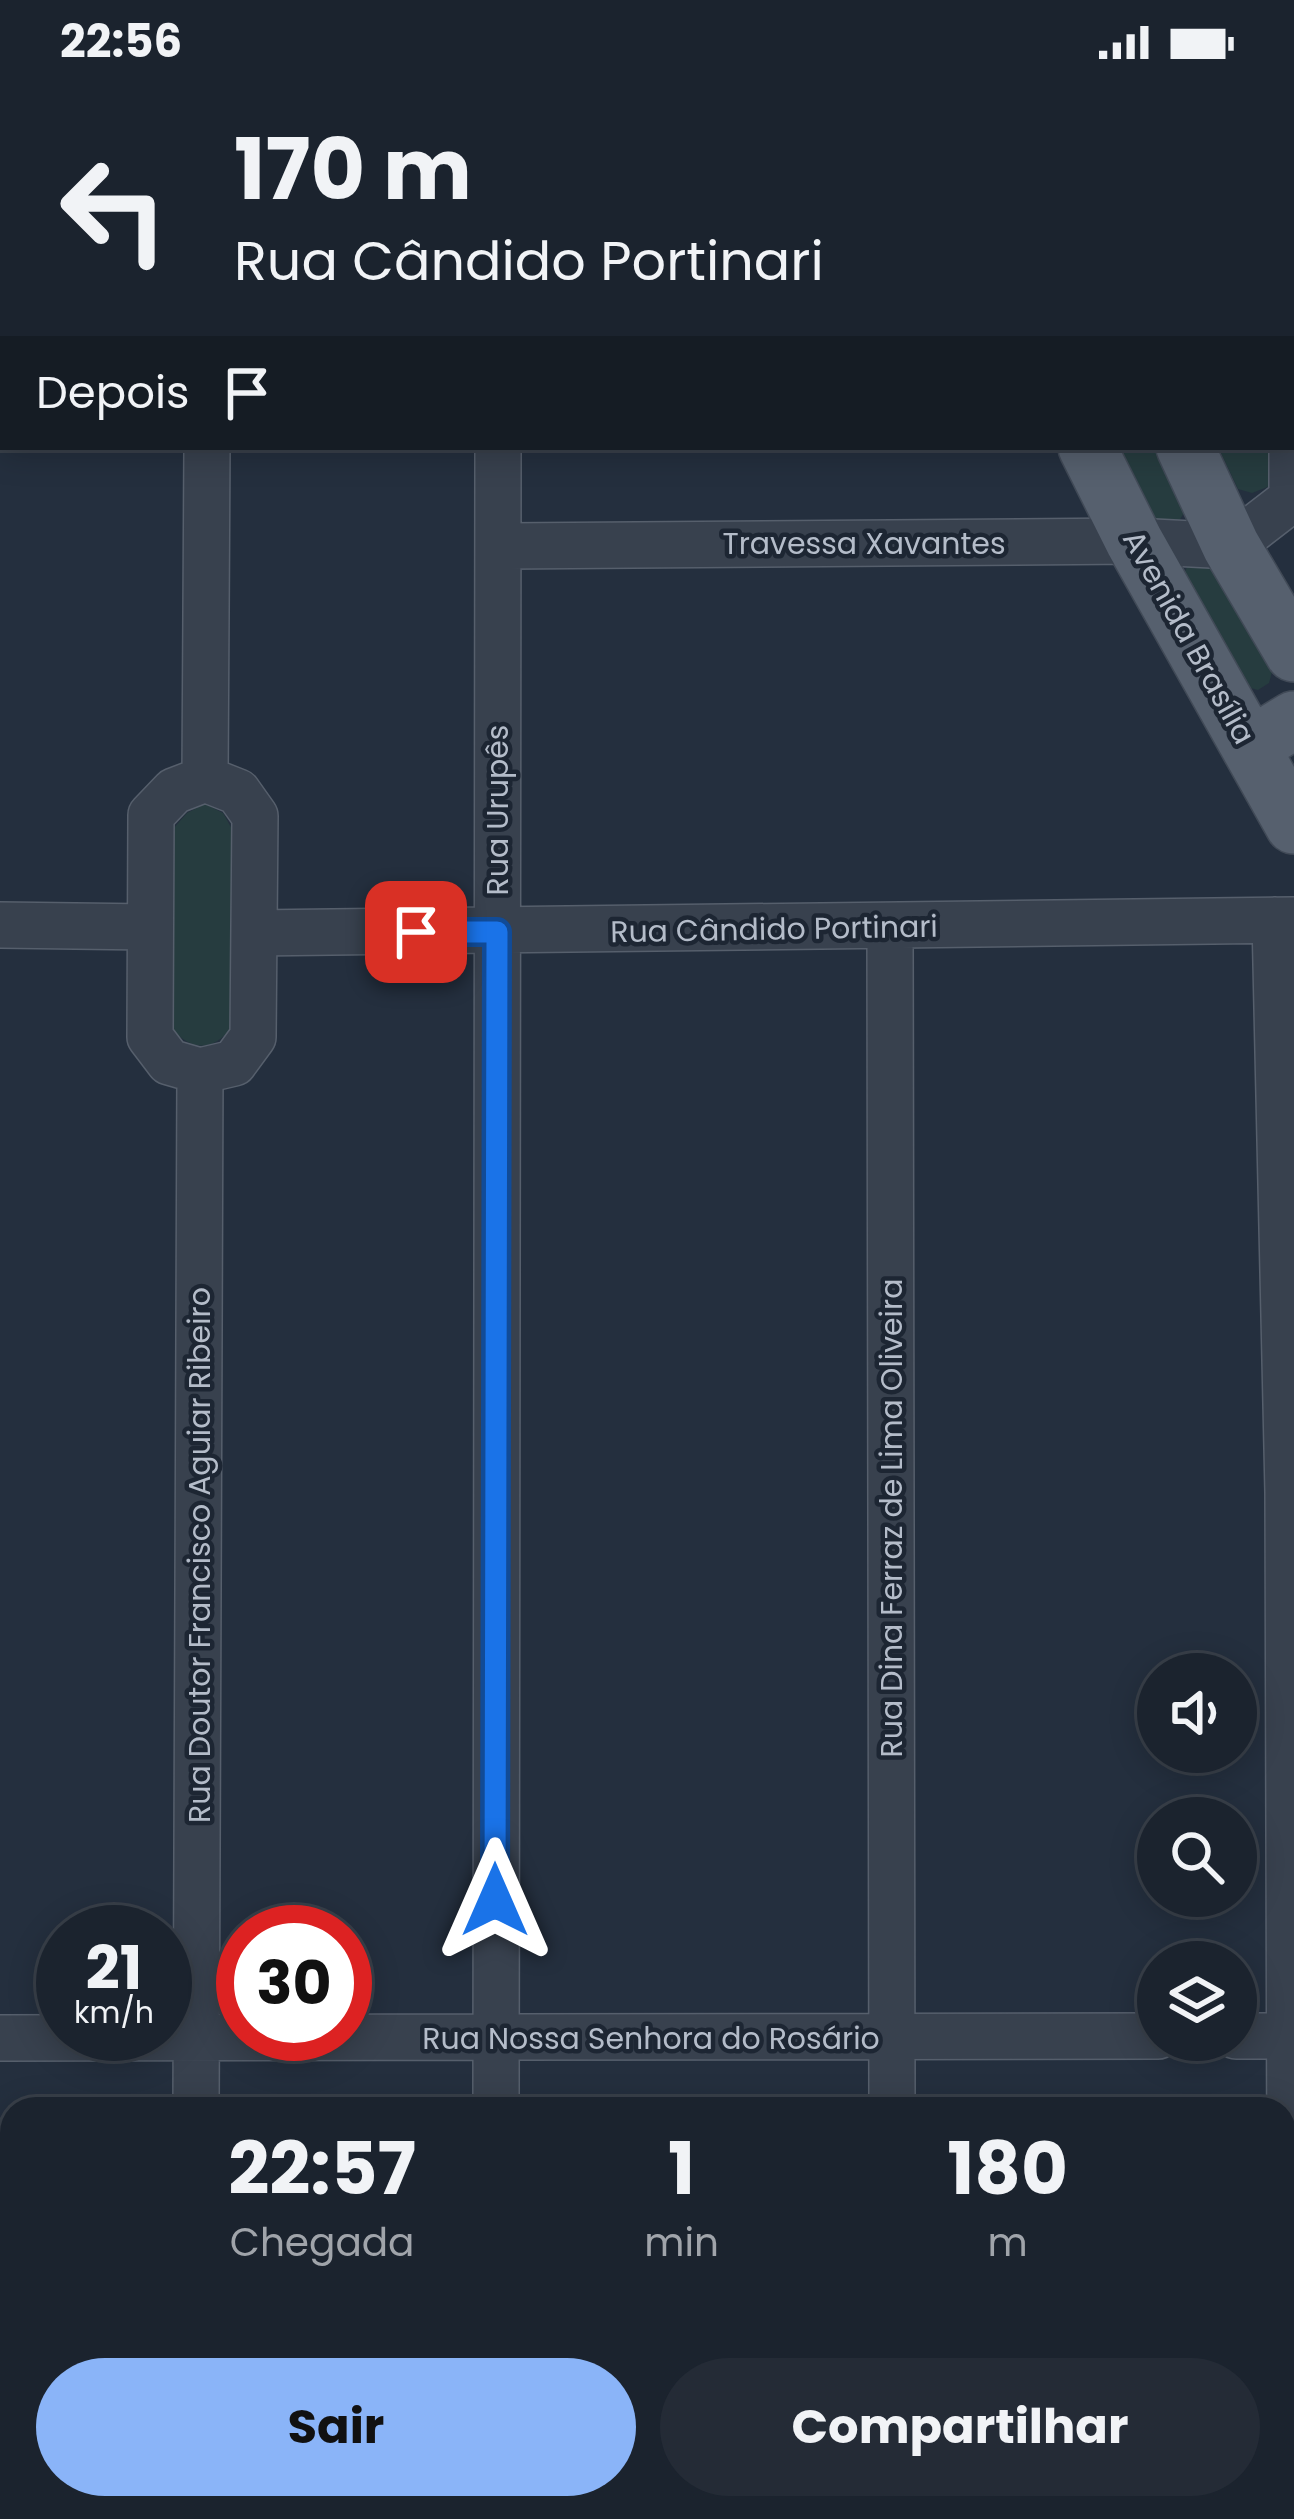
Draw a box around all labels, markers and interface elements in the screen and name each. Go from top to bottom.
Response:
text: 22:56 [60,10,182,73]
text: 170 m [234,111,472,228]
icon: left [36,132,192,288]
text: Rua Cândido Portinari [234,223,824,299]
icon: arrive [214,360,280,426]
text: Depois [36,361,190,424]
street label: Travessa Xavantes [722,522,1006,565]
street label: Avenida Brasília [1112,522,1266,752]
street label: Rua Urupês [476,725,519,895]
pin [365,881,467,983]
icon: arrive [383,899,449,965]
street label: Rua Cândido Portinari [610,905,938,953]
street label: Rua Dina Ferraz de Lima Oliveira [870,1279,913,1757]
street label: Rua Doutor Francisco Aguiar Ribeiro [178,1287,221,1823]
map controls [1137,1653,1257,2061]
button: sound [1137,1653,1257,1773]
button: search [1137,1797,1257,1917]
position arrow [432,1837,558,1963]
speed limit sign: 30 [216,1905,372,2061]
text: 21 [86,1926,142,2010]
button: layers [1137,1941,1257,2061]
text: km/h [74,1991,154,2034]
street label: Rua Nossa Senhora do Rosário [422,2017,880,2060]
text: 22:57 [228,2118,416,2219]
text: 1 [668,2118,695,2219]
text: 180 [947,2118,1068,2219]
text: Chegada [230,2215,415,2270]
text: min [644,2215,719,2270]
text: m [987,2215,1028,2270]
button: Sair [36,2358,636,2496]
button: Compartilhar [660,2358,1260,2496]

